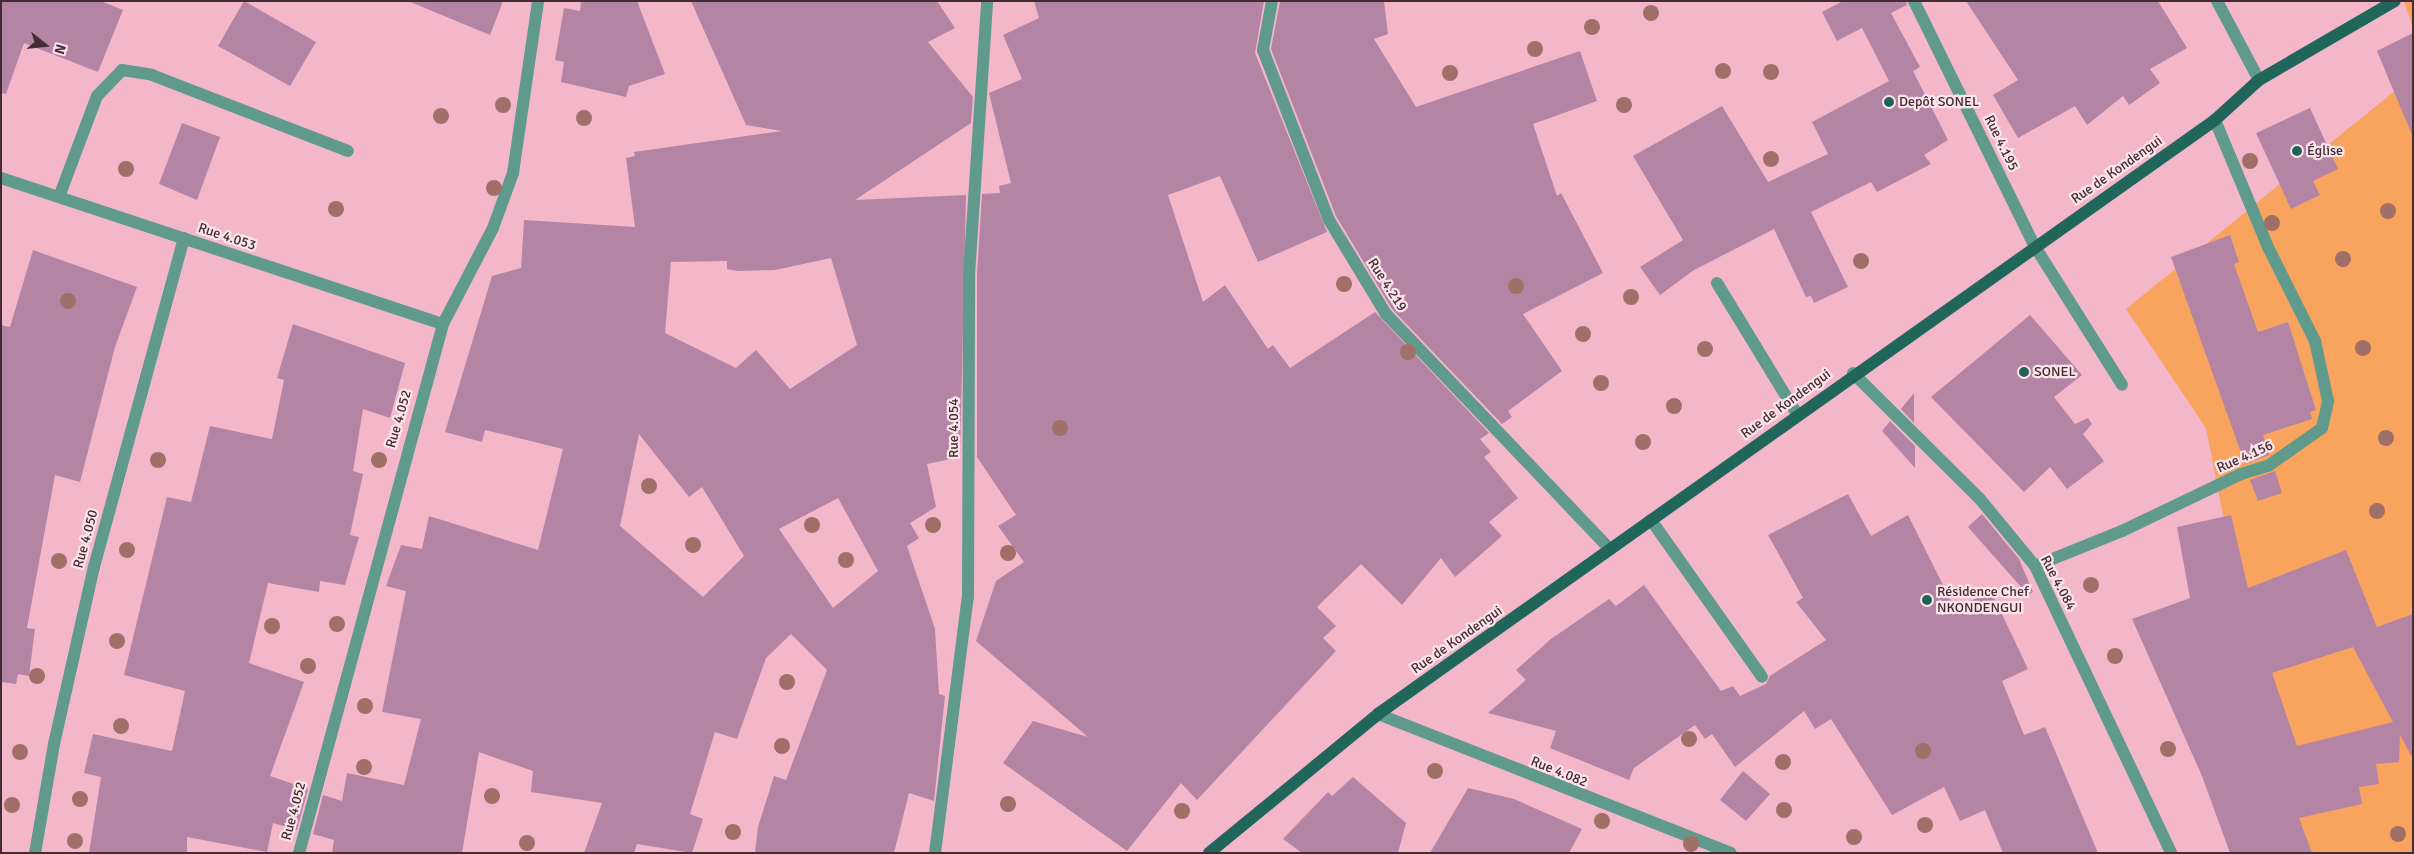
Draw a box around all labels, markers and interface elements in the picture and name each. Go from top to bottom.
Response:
north arrow [20,20,70,70]
text: N [50,42,69,56]
place label: Depôt SONEL [1899,94,1979,110]
marker: Depôt SONEL [1883,96,1895,108]
street label: Rue 4.195 [1980,112,2022,174]
street label: Rue de Kondengui [2068,132,2166,208]
place label: Église [2307,143,2343,159]
marker: Église [2291,145,2303,157]
street label: Rue 4.053 [196,220,258,254]
street label: Rue 4.219 [1364,255,1410,315]
place label: SONEL [2034,364,2076,380]
street label: Rue de Kondengui [1738,366,1834,442]
marker: SONEL [2018,366,2030,378]
street label: Rue 4.052 [383,388,415,450]
street label: Rue 4.054 [946,398,962,458]
street label: Rue 4.156 [2214,437,2276,477]
street label: Rue 4.050 [70,508,102,570]
street label: Rue 4.084 [2037,553,2079,613]
place label: Résidence Chef NKONDENGUI [1937,584,2029,616]
marker: Résidence Chef NKONDENGUI [1921,594,1933,606]
street label: Rue de Kondengui [1408,602,1506,678]
street label: Rue 4.082 [1528,753,1590,791]
street label: Rue 4.052 [278,780,310,842]

